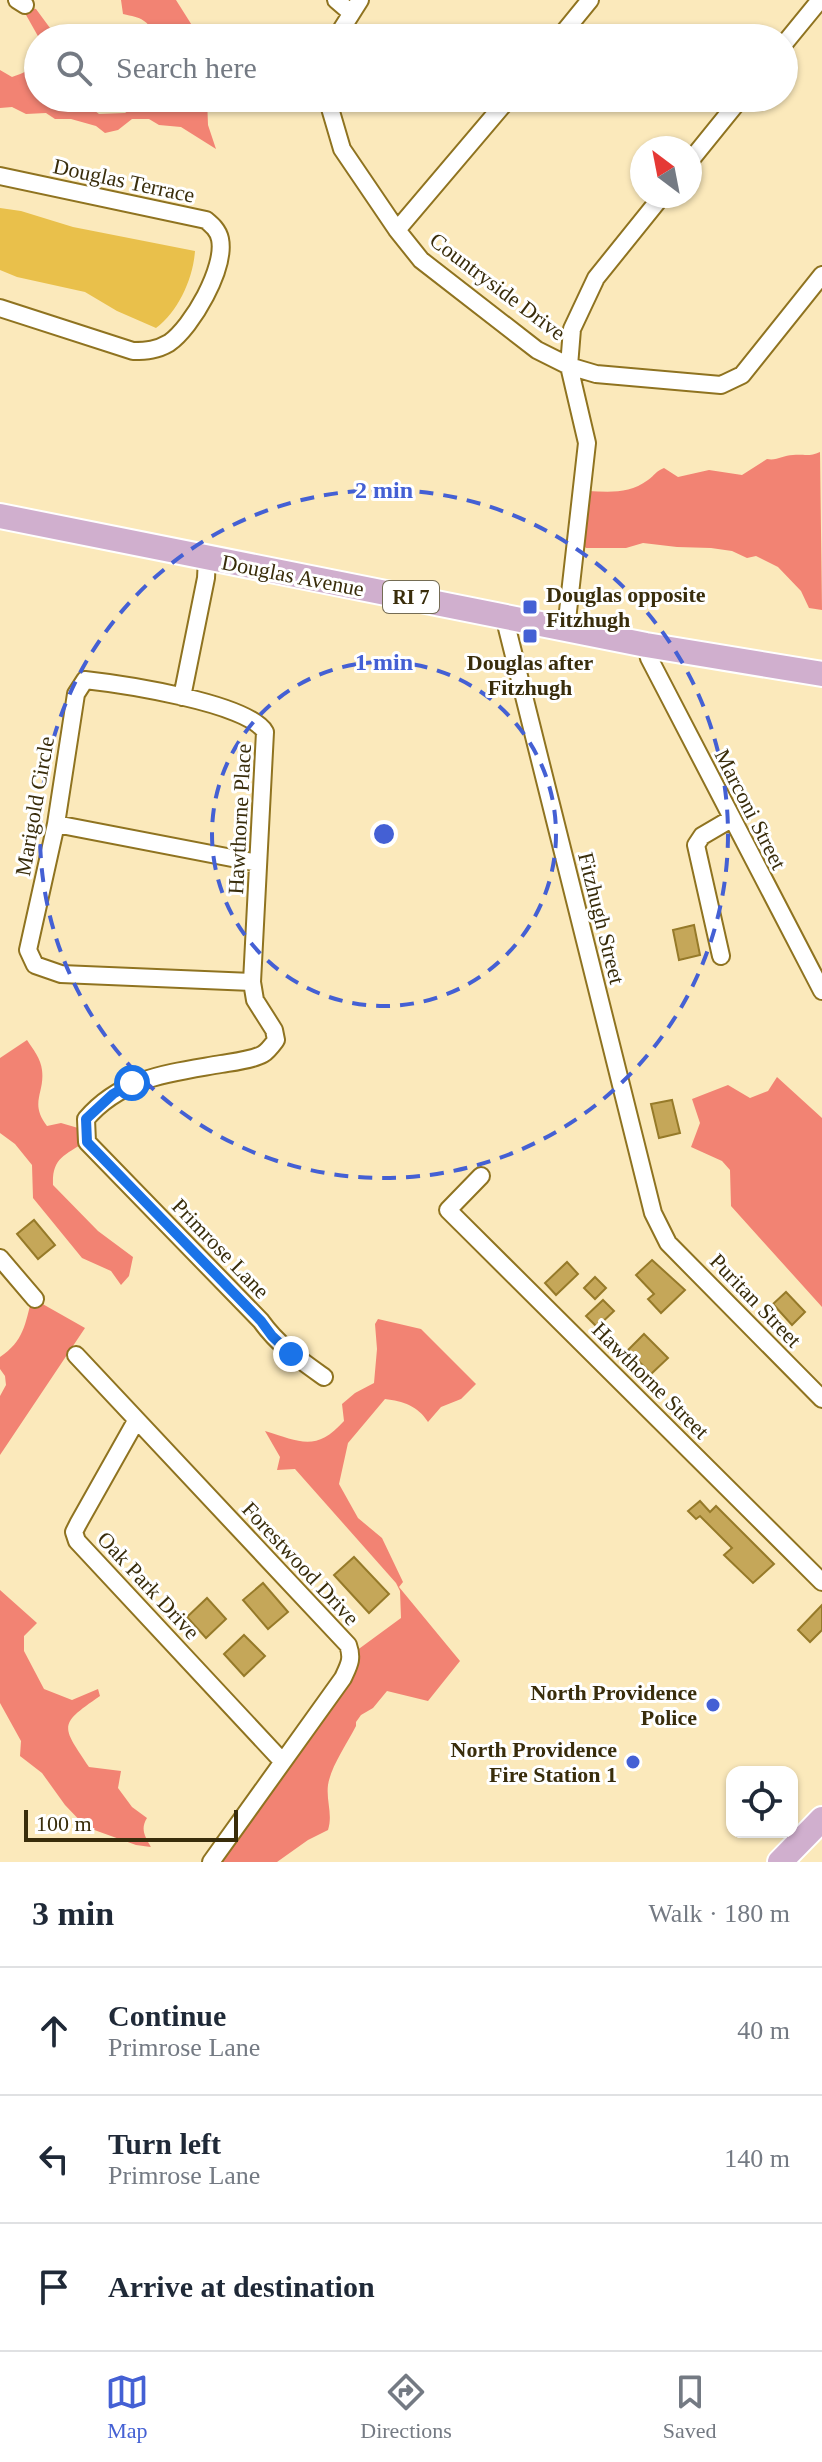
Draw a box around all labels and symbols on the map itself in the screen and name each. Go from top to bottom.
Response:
north arrow [630,136,702,208]
street label: Douglas Terrace [51,153,197,208]
street label: Countryside Drive [425,227,570,345]
text: 2 min [355,477,413,503]
street label: Douglas Avenue [220,549,366,602]
road number: RI 7 [383,581,439,613]
place label: Douglas opposite Fitzhugh [546,582,706,632]
marker: Douglas opposite Fitzhugh [521,598,539,616]
marker: Douglas after Fitzhugh [521,627,539,645]
text: 1 min [355,649,413,675]
place label: Douglas after Fitzhugh [467,650,593,700]
street label: Marigold Circle [10,734,59,878]
street label: Hawthorne Place [223,743,256,895]
street label: Marconi Street [710,745,792,873]
centre of rings [370,820,398,848]
street label: Fitzhugh Street [573,850,630,987]
route start [114,1065,150,1101]
street label: Primrose Lane [167,1193,274,1303]
street label: Puritan Street [705,1248,806,1352]
street label: Hawthorne Street [587,1317,714,1444]
route end [273,1336,309,1372]
street label: Forestwood Drive [237,1496,364,1630]
street label: Oak Park Drive [92,1526,205,1644]
place label: North Providence Police [531,1680,697,1730]
marker: North Providence Police [704,1696,722,1714]
place label: North Providence Fire Station 1 [451,1737,617,1787]
marker: North Providence Fire Station 1 [624,1753,642,1771]
scale bar [24,1806,238,1842]

